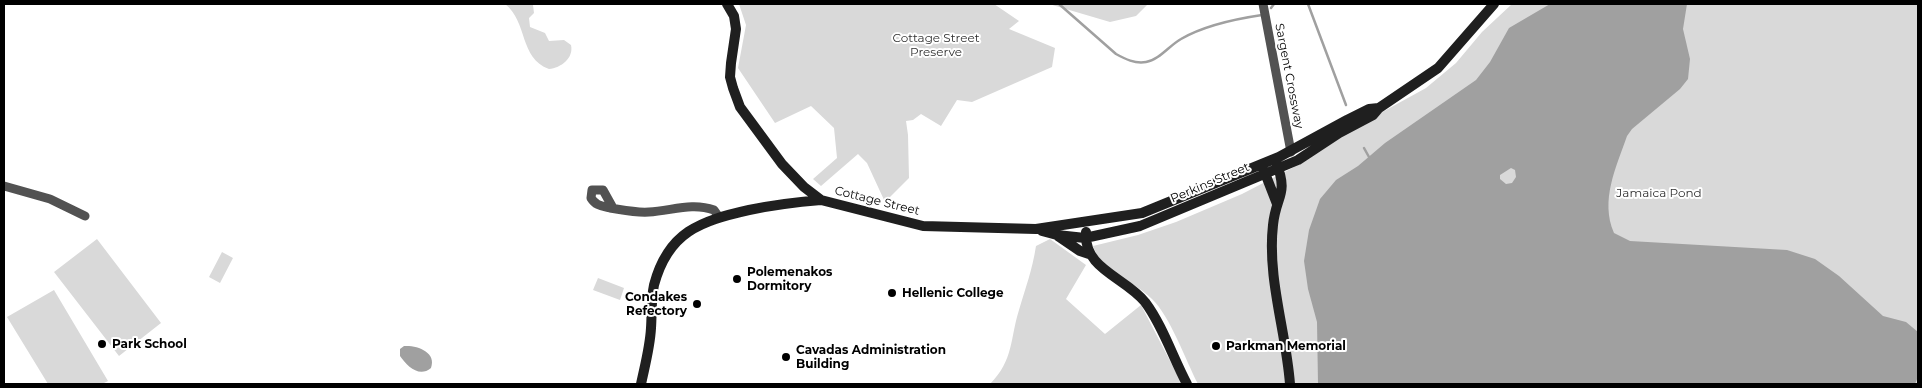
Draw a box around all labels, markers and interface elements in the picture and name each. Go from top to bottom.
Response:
street label: Sargent Crossway [1272,22,1306,130]
park label: Cottage Street Preserve [892,31,980,59]
street label: Perkins Street [1168,160,1252,206]
street label: Cottage Street [833,183,921,219]
park label: Jamaica Pond [1616,186,1702,200]
place label: Polemenakos Dormitory [747,265,832,293]
marker: Polemenakos Dormitory [731,273,743,285]
place label: Hellenic College [902,286,1004,300]
marker: Hellenic College [886,287,898,299]
place label: Condakes Refectory [625,290,687,318]
marker: Condakes Refectory [691,298,703,310]
place label: Park School [112,337,187,351]
marker: Park School [96,338,108,350]
place label: Parkman Memorial [1226,339,1346,353]
marker: Parkman Memorial [1210,340,1222,352]
place label: Cavadas Administration Building [796,343,946,371]
marker: Cavadas Administration Building [780,351,792,363]

